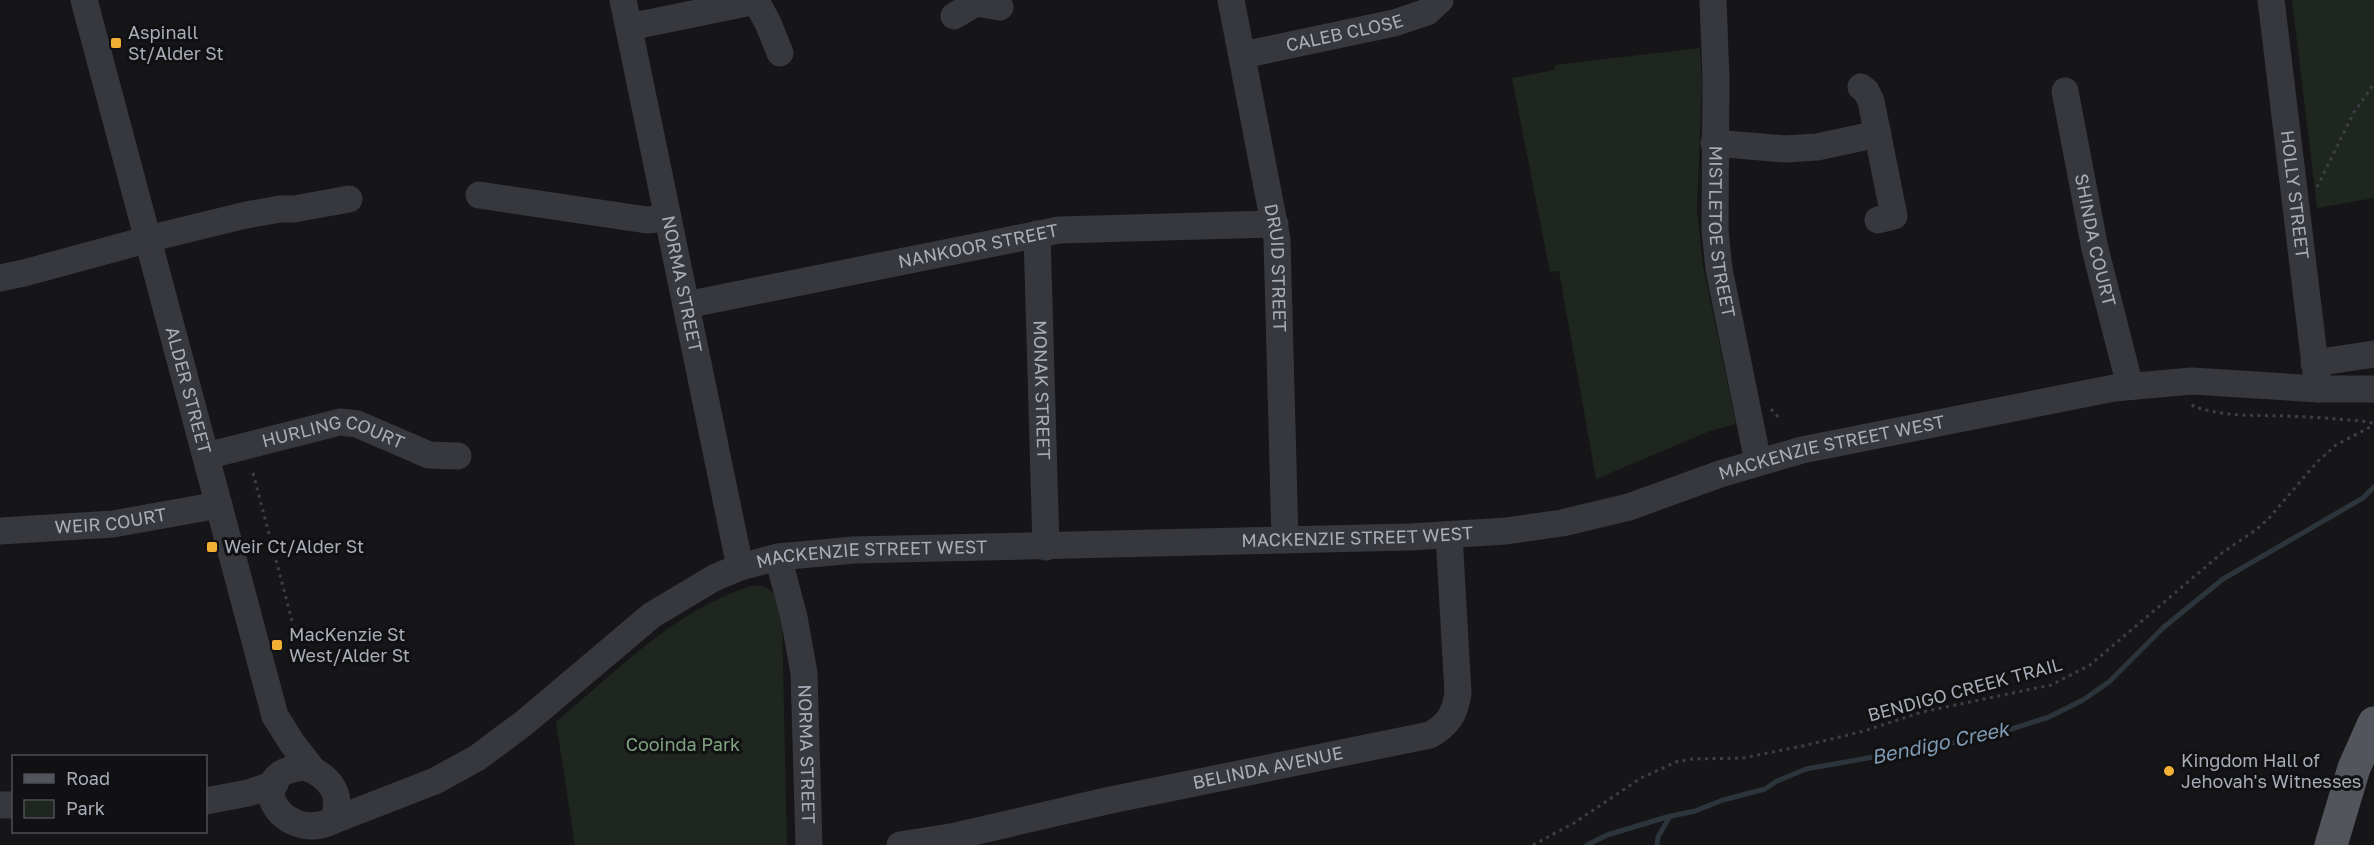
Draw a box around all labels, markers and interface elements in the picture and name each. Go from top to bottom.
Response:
street label: CALEB CLOSE [1284,9,1406,56]
place label: Aspinall St/Alder St [128,21,224,64]
marker: Aspinall St/Alder St [109,36,123,50]
street label: HOLLY STREET [2277,129,2314,260]
street label: MISTLETOE STREET [1705,145,1740,319]
street label: SHINDA COURT [2071,172,2121,308]
street label: DRUID STREET [1260,202,1291,332]
street label: NORMA STREET [658,213,707,354]
street label: NANKOOR STREET [896,218,1060,272]
street label: MONAK STREET [1029,320,1055,460]
street label: ALDER STREET [162,324,217,456]
street label: HURLING COURT [259,410,408,453]
street label: MACKENZIE STREET WEST [1716,410,1947,484]
street label: WEIR COURT [54,503,168,538]
street label: MACKENZIE STREET WEST [1241,521,1474,551]
place label: Weir Ct/Alder St [224,535,364,557]
street label: MACKENZIE STREET WEST [754,535,988,572]
marker: Weir Ct/Alder St [205,540,219,554]
place label: MacKenzie St West/Alder St [289,623,410,666]
marker: MacKenzie St West/Alder St [270,638,284,652]
street label: BENDIGO CREEK TRAIL [1865,652,2064,726]
street label: NORMA STREET [794,684,820,824]
water label: Bendigo Creek [1869,715,2014,769]
park label: Cooinda Park [626,733,740,755]
street label: BELINDA AVENUE [1191,741,1345,793]
place label: Kingdom Hall of Jehovah's Witnesses [2181,749,2361,792]
legend [12,755,207,833]
marker: Kingdom Hall of Jehovah's Witnesses [2162,764,2176,778]
text: Road [66,767,110,789]
text: Park [66,797,105,819]

